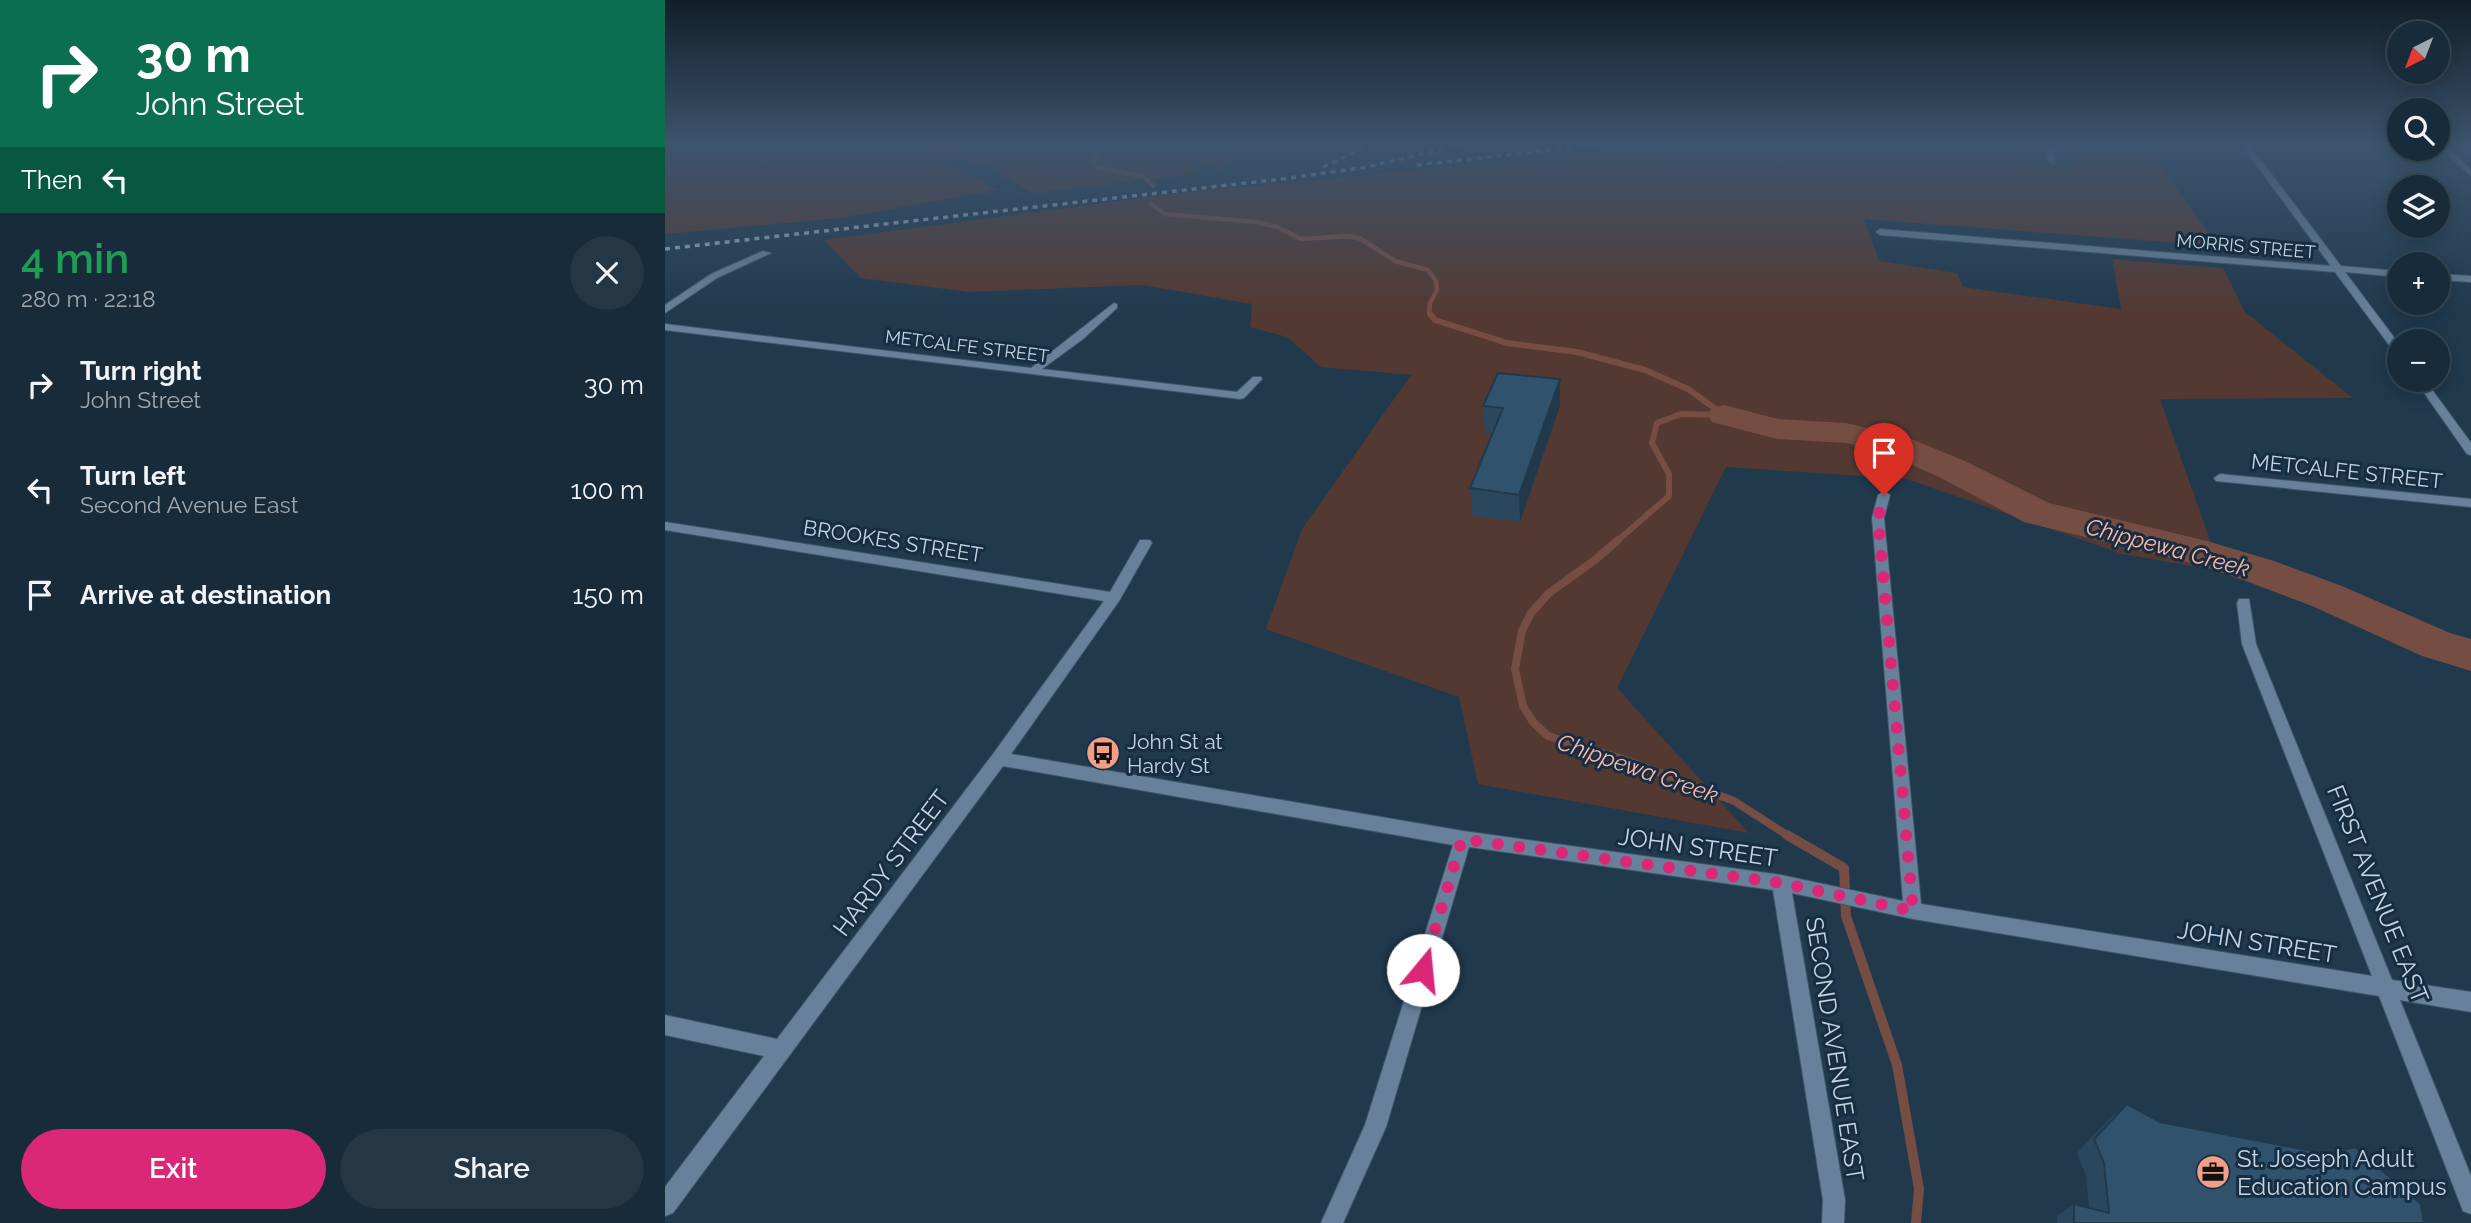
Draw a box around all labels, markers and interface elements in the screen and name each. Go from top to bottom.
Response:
north arrow [2387,21,2450,84]
map controls [2387,21,2450,392]
text: 30 m [136,26,251,83]
icon: right [21,28,112,119]
text: John Street [136,85,304,122]
button: search [2387,98,2450,161]
icon: left [96,161,134,199]
text: Then [21,165,82,195]
button: layers [2387,175,2450,238]
street label: MORRIS STREET [2176,229,2316,263]
text: 4 min [21,234,129,283]
button: close [570,236,644,310]
button: + [2387,252,2450,315]
text: 280 m · 22:18 [21,285,156,312]
street label: METCALFE STREET [884,326,1050,366]
button: − [2387,329,2450,392]
text: Turn right [80,356,201,386]
icon: right [21,366,59,404]
text: 30 m [584,370,644,400]
text: John Street [80,386,201,413]
pin [1854,423,1914,495]
icon: arrive [1865,434,1903,472]
street label: METCALFE STREET [2250,449,2444,494]
text: Turn left [80,461,186,491]
icon: left [21,471,59,509]
text: 100 m [571,475,644,505]
text: Second Avenue East [80,491,298,518]
water label: Chippewa Creek [2083,512,2253,582]
street label: BROOKES STREET [802,514,985,568]
icon: arrive [21,576,59,614]
text: Arrive at destination [80,580,331,610]
text: 150 m [572,580,644,610]
water label: Chippewa Creek [1554,728,1722,808]
place label: John St at Hardy St [1127,729,1223,778]
bus stop icon: John St at Hardy St [1084,734,1122,772]
street label: FIRST AVENUE EAST [2321,781,2435,1008]
street label: HARDY STREET [827,784,956,942]
street label: JOHN STREET [1616,821,1780,873]
street label: SECOND AVENUE EAST [1800,915,1870,1184]
street label: JOHN STREET [2175,915,2339,969]
position arrow [1386,933,1460,1007]
button: Exit [21,1129,326,1209]
button: Share [340,1129,644,1209]
place label: St. Joseph Adult Education Campus [2237,1144,2447,1201]
office icon: St. Joseph Adult Education Campus [2194,1153,2232,1191]

